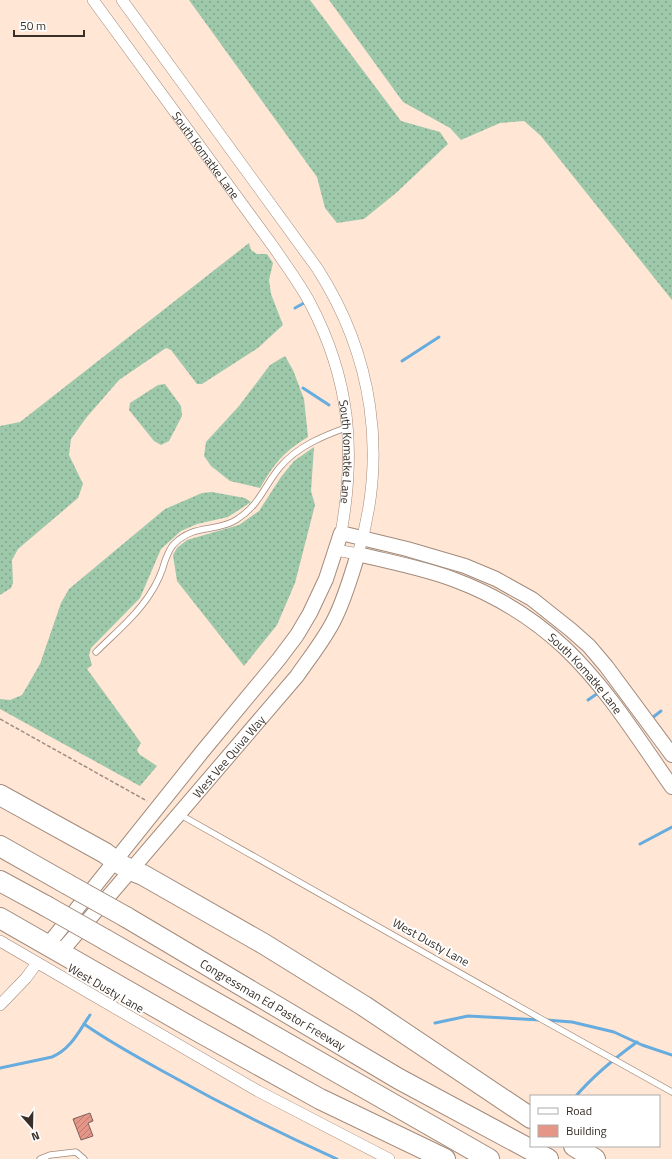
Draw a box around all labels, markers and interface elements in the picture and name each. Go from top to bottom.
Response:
scale bar [14,12,84,38]
text: 50 m [20,16,46,35]
street label: South Komatke Lane [168,107,245,203]
street label: South Komatke Lane [334,398,358,505]
street label: South Komatke Lane [544,628,628,718]
street label: West Vee Quiva Way [187,710,269,802]
street label: West Dusty Lane [389,913,473,971]
street label: Congressman Ed Pastor Freeway [197,954,350,1055]
street label: West Dusty Lane [64,958,148,1018]
legend [530,1095,660,1147]
text: Road [566,1101,592,1120]
north arrow [12,1107,52,1147]
text: Building [566,1121,607,1140]
text: N [29,1128,42,1145]

